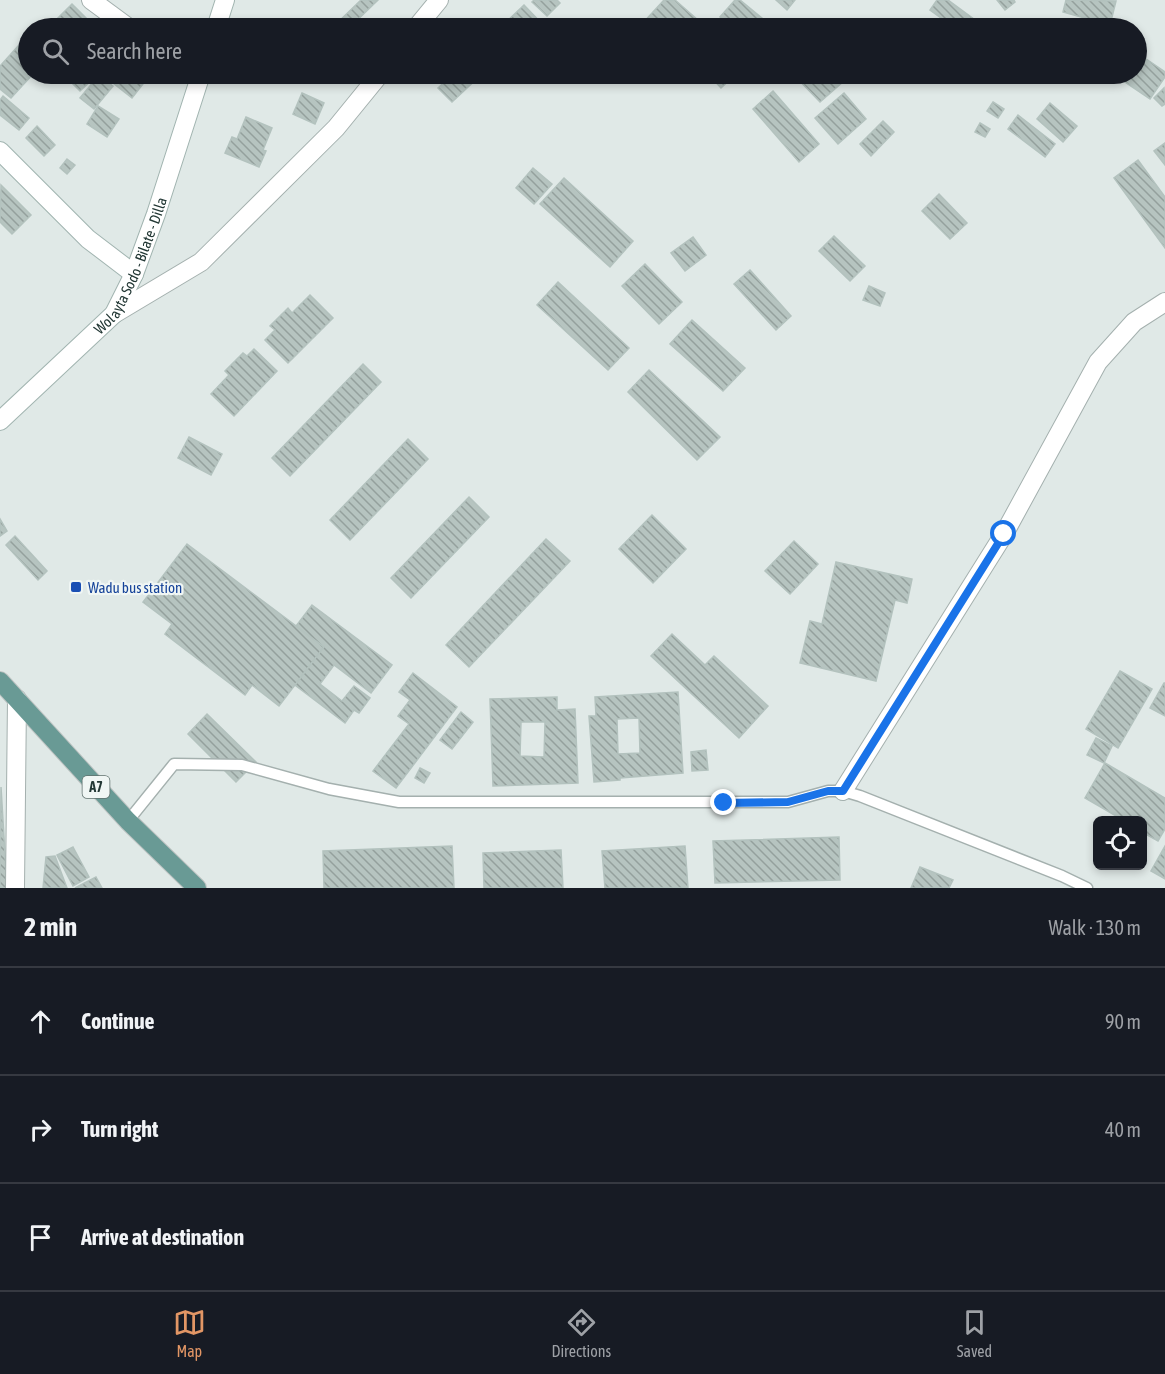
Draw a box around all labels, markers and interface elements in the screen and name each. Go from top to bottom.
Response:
search box [18,18,1147,84]
icon: search [39,35,72,68]
text: Search here [87,38,182,64]
street label: Wolayta Sodo - Bilate - Dilla [90,195,169,337]
route start [990,520,1016,546]
place label: Wadu bus station [88,579,182,596]
marker: Wadu bus station [69,580,83,594]
road number: A7 [82,776,110,798]
route end [710,789,736,815]
map controls [1093,816,1147,870]
button: locate [1093,816,1147,870]
text: 2 min [24,912,77,942]
text: Walk · 130 m [1049,916,1141,939]
icon: ahead [24,1005,57,1038]
text: Continue [81,1008,155,1034]
text: 90 m [1105,1010,1141,1033]
icon: right [24,1113,57,1146]
text: Turn right [81,1116,158,1142]
text: 40 m [1105,1118,1141,1141]
icon: arrive [24,1221,57,1254]
text: Arrive at destination [81,1224,244,1250]
tab: Map [173,1306,206,1360]
tab: Directions [551,1306,611,1360]
tab: Saved [957,1306,992,1360]

